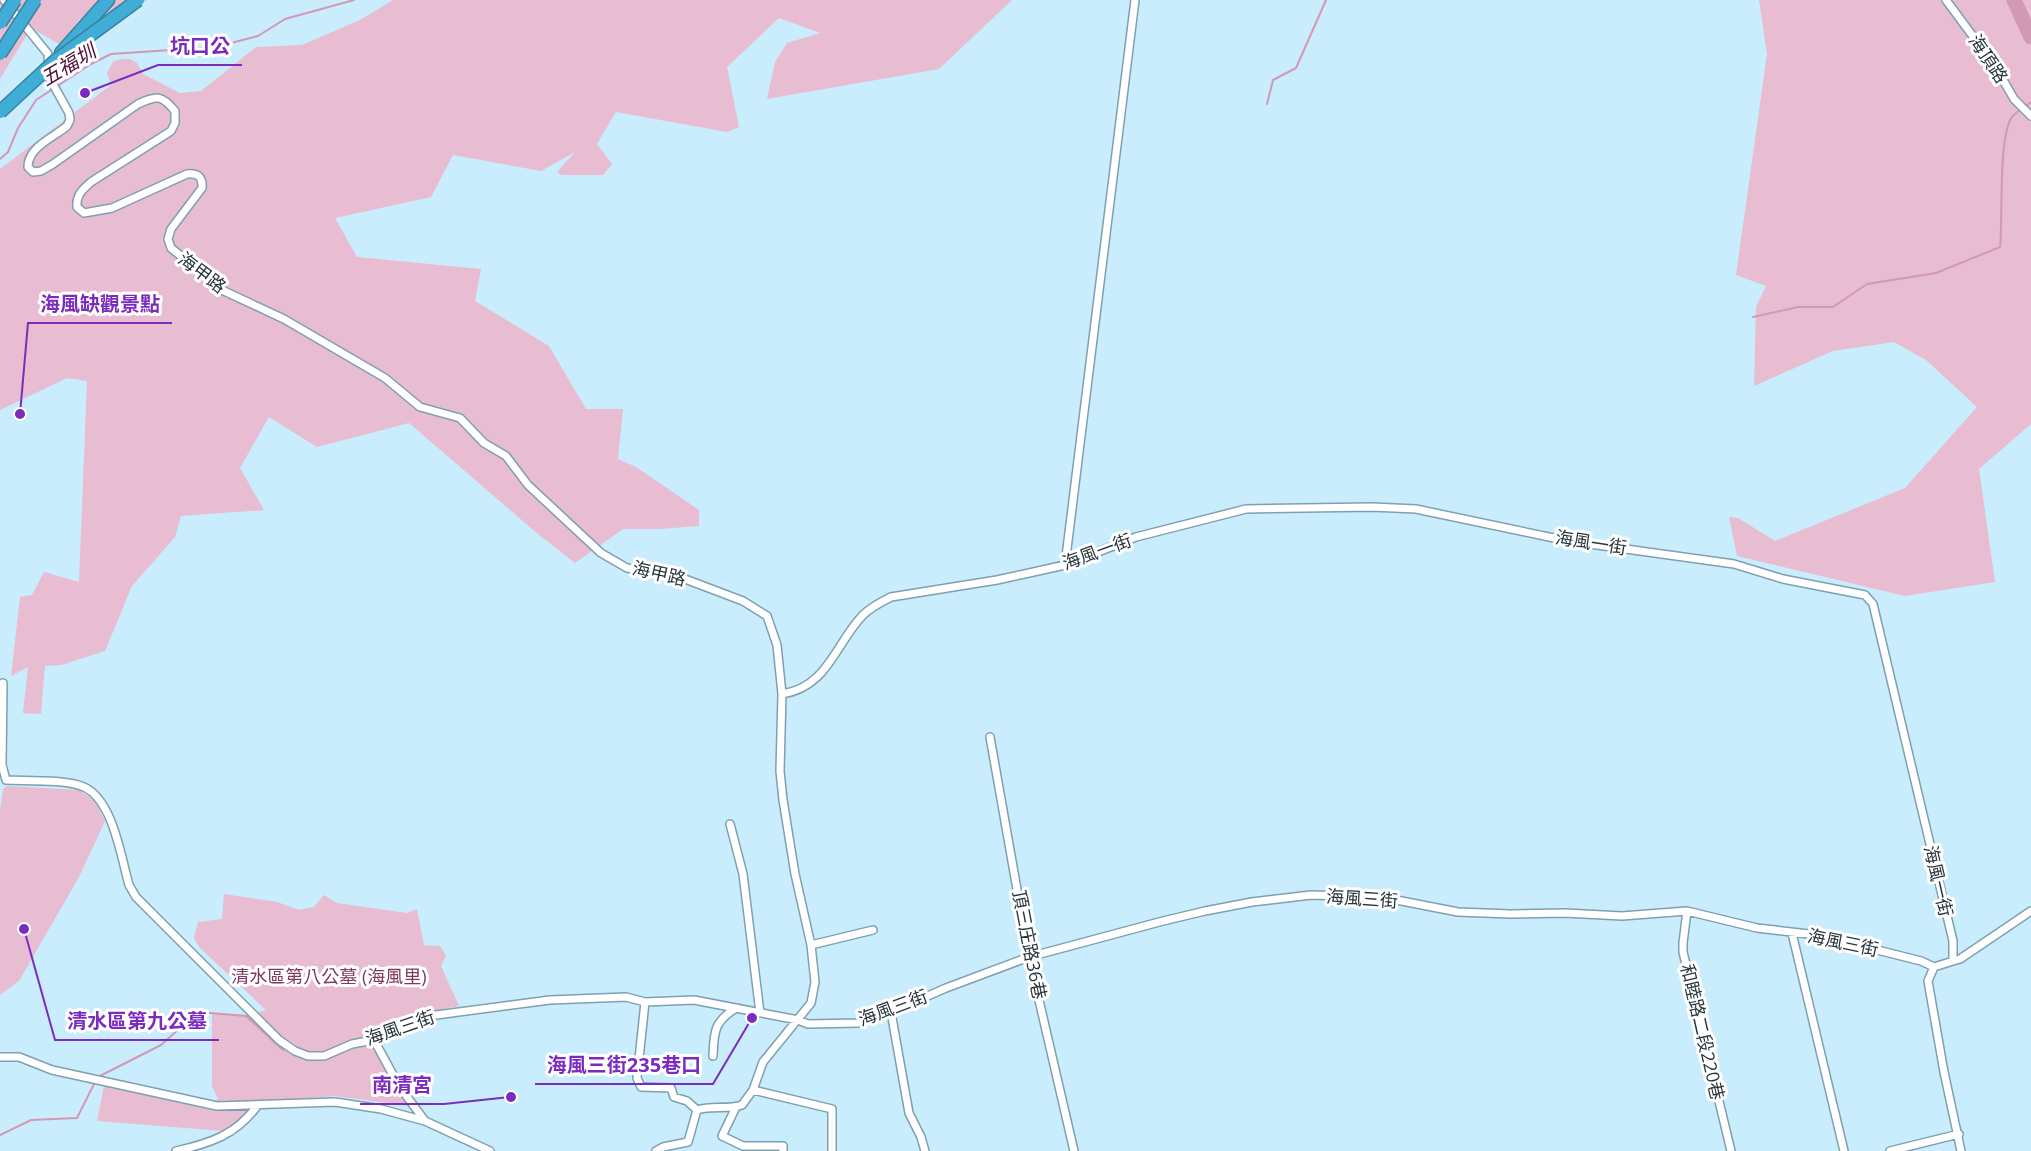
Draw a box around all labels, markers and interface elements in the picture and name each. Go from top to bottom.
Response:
callout: 坑口公 [158,27,242,65]
street label: 海頂路 [1964,29,2014,88]
text: 坑口公 [170,32,230,59]
water label: 五福圳 [35,36,103,92]
street label: 海甲路 [174,246,231,298]
callout: 海風缺觀景點 [28,285,172,323]
text: 海風缺觀景點 [40,290,160,317]
street label: 海風一街 [1554,525,1629,559]
street label: 海風一街 [1059,527,1135,575]
street label: 海甲路 [630,555,688,591]
street label: 海風一街 [1919,843,1959,919]
street label: 海風三街 [1325,884,1399,912]
street label: 頂三庄路36巷 [1008,888,1052,1001]
street label: 海風三街 [1805,923,1881,961]
street label: 和睦路二段220巷 [1676,961,1730,1102]
park label: 清水區第八公墓 (海風里) [231,964,427,988]
street label: 海風三街 [855,983,931,1031]
callout: 清水區第九公墓 [55,1002,219,1040]
street label: 海風三街 [362,1004,438,1050]
text: 清水區第九公墓 [67,1007,207,1034]
callout: 海風三街235巷口 [535,1046,713,1084]
text: 海風三街235巷口 [547,1051,701,1078]
callout: 南清宮 [360,1066,444,1104]
text: 南清宮 [372,1071,432,1098]

